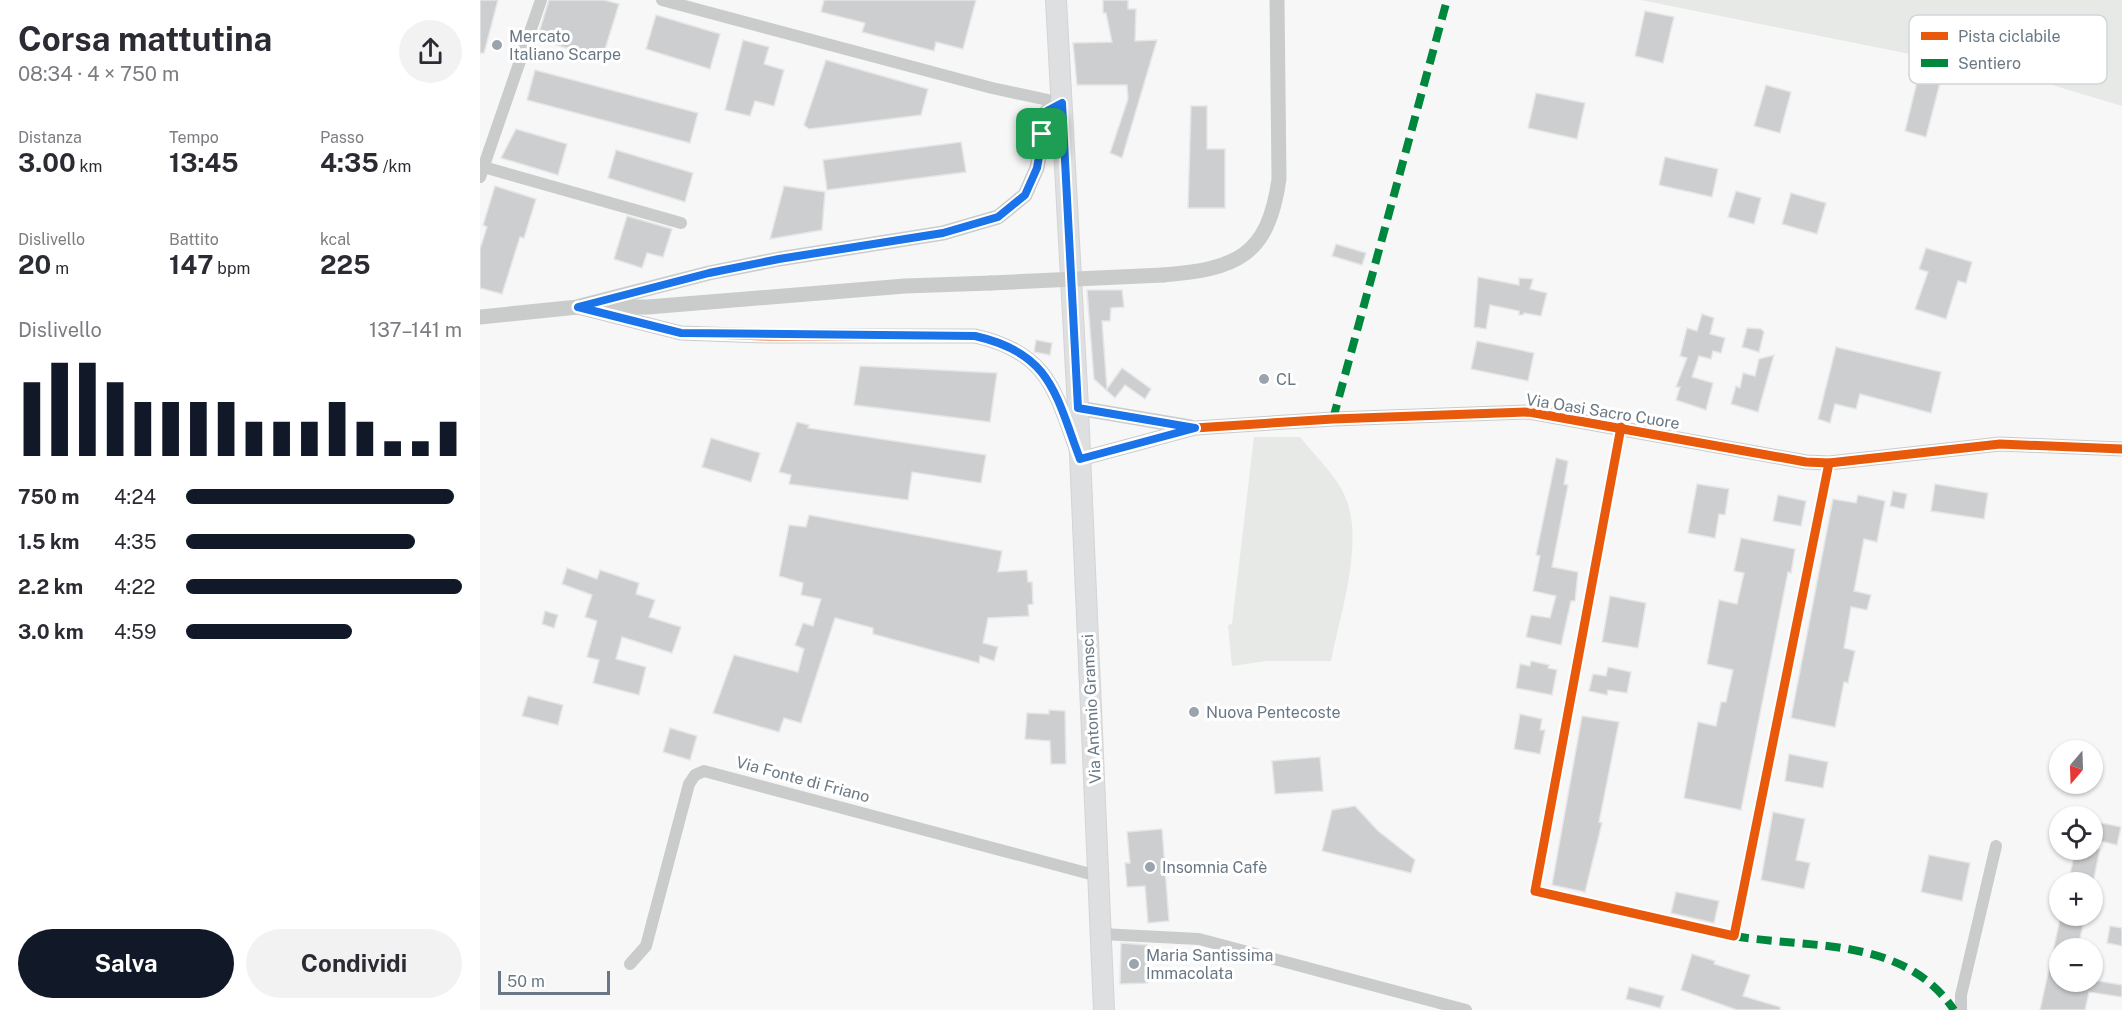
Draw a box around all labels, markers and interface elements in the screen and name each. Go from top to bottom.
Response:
legend [1909,15,2107,84]
text: Corsa mattutina [18,20,272,58]
button: share [399,20,462,83]
place label: Mercato Italiano Scarpe [509,27,621,64]
text: Pista ciclabile [1958,27,2061,46]
marker: Mercato Italiano Scarpe [490,38,504,52]
text: Sentiero [1958,54,2021,73]
text: 08:34 · 4 × 750 m [18,62,179,86]
pin [1016,108,1067,159]
icon: arrive [1025,117,1058,150]
text: Distanza [18,128,82,147]
text: Tempo [169,128,219,147]
text: Passo [320,128,364,147]
text: 3.00 [18,147,76,178]
text: 13:45 [169,147,239,178]
text: 4:35 [320,147,379,178]
text: km [76,157,102,176]
text: /km [379,157,411,176]
text: Dislivello [18,230,85,249]
text: Battito [169,230,219,249]
text: kcal [320,230,351,249]
text: 20 [18,249,51,280]
text: 147 [169,249,213,280]
text: 225 [320,249,371,280]
text: m [51,259,69,278]
text: bpm [213,259,250,278]
text: Dislivello [18,318,102,342]
text: 137–141 m [369,318,462,342]
place label: CL [1276,370,1296,389]
marker: CL [1257,372,1271,386]
street label: Via Oasi Sacro Cuore [1525,390,1681,433]
text: 750 m [18,485,79,509]
text: 4:24 [114,485,156,509]
text: 1.5 km [18,530,79,554]
text: 4:35 [114,530,157,554]
text: 2.2 km [18,575,83,599]
text: 4:22 [114,575,155,599]
text: 3.0 km [18,620,84,644]
text: 4:59 [114,620,156,644]
street label: Via Antonio Gramsci [1078,634,1105,784]
place label: Nuova Pentecoste [1206,703,1341,722]
marker: Nuova Pentecoste [1187,705,1201,719]
north arrow [2049,740,2103,794]
map controls [2049,740,2103,992]
street label: Via Fonte di Friano [734,752,872,806]
button: locate [2049,806,2103,860]
place label: Insomnia Cafè [1162,858,1267,877]
marker: Insomnia Cafè [1143,860,1157,874]
button: + [2049,872,2103,926]
button: Salva [18,929,234,998]
button: Condividi [246,929,462,998]
button: − [2049,938,2103,992]
place label: Maria Santissima Immacolata [1146,946,1273,983]
marker: Maria Santissima Immacolata [1127,957,1141,971]
scale bar [498,968,610,996]
text: 50 m [507,972,545,991]

